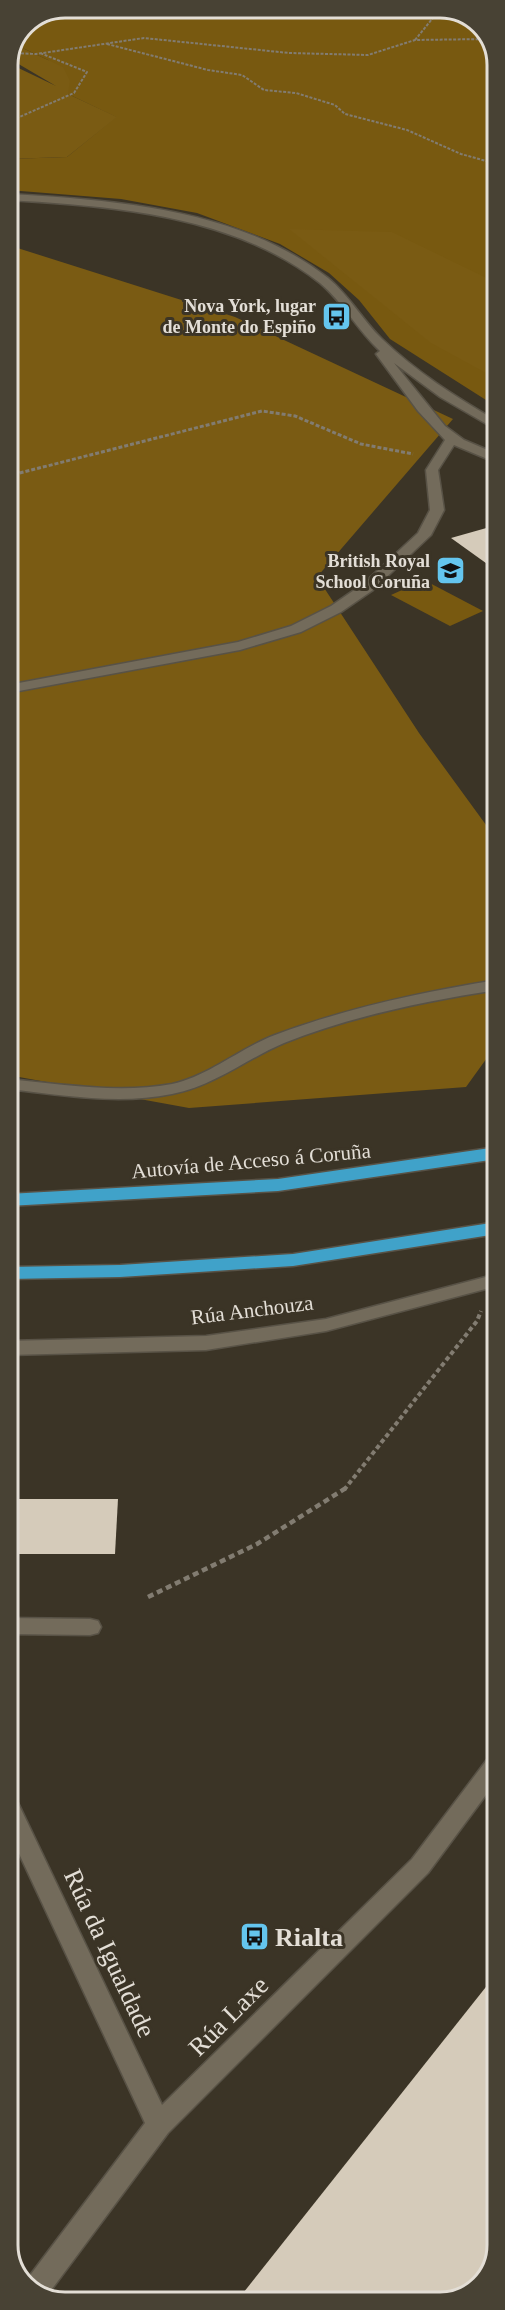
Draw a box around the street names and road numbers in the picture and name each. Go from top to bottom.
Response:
street label: Autovía de Acceso á Coruña [130,1139,372,1183]
street label: Rúa Anchouza [189,1291,315,1329]
street label: Rúa da Igualdade [58,1865,161,2042]
street label: Rúa Laxe [183,1971,274,2062]

